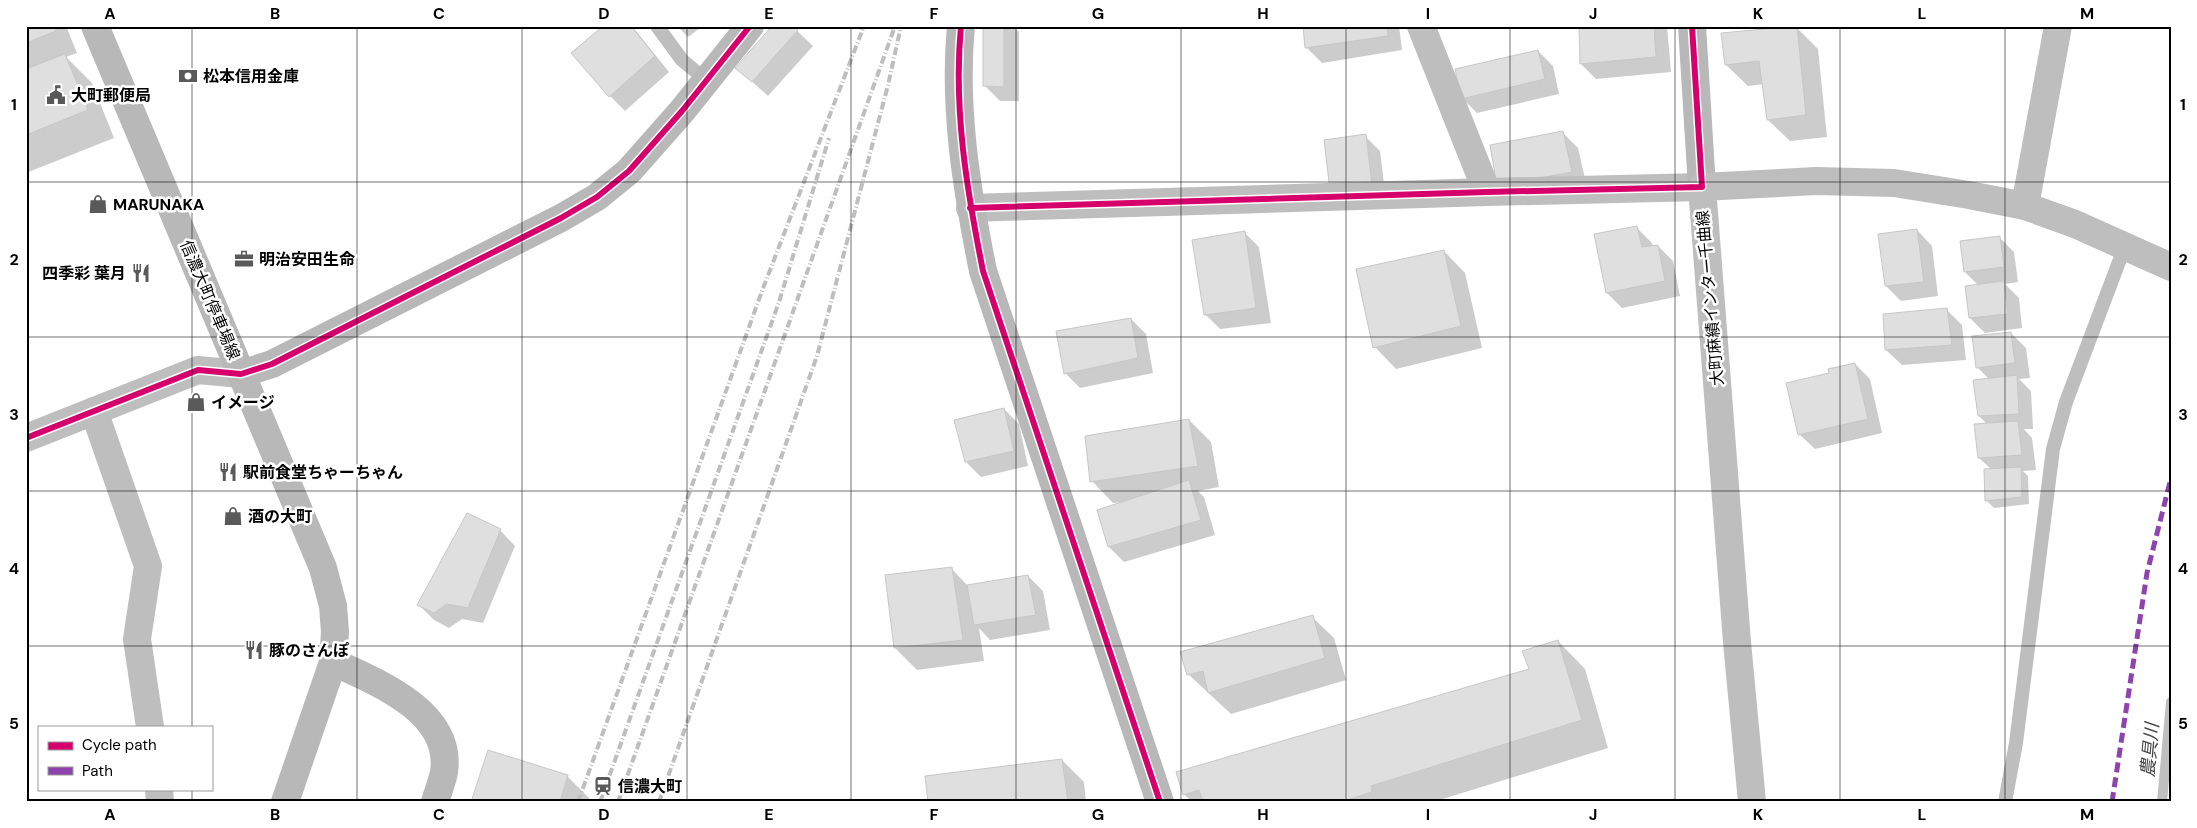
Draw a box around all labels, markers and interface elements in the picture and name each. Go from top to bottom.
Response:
text: A [104,3,116,24]
text: B [270,3,280,24]
text: C [433,3,445,24]
text: D [598,3,610,24]
text: E [764,3,774,24]
text: F [930,3,939,24]
text: G [1092,3,1104,24]
text: H [1257,3,1269,24]
text: I [1426,3,1430,24]
text: J [1589,3,1597,24]
text: K [1753,3,1764,24]
text: L [1918,3,1927,24]
text: M [2080,3,2094,24]
bank icon: 松本信用金庫 [177,65,199,87]
place label: 松本信用金庫 [203,66,299,87]
public building icon: 大町郵便局 [45,84,67,106]
place label: 大町郵便局 [71,85,151,106]
text: 1 [11,94,17,115]
text: 1 [2180,94,2186,115]
shop icon: MARUNAKA [87,193,109,215]
place label: MARUNAKA [113,194,204,215]
street label: 大町麻績インター千曲線 [1692,209,1728,387]
street label: 信濃大町停車場線 [175,237,245,363]
office icon: 明治安田生命 [233,248,255,270]
text: 2 [9,249,19,270]
place label: 明治安田生命 [259,249,355,270]
text: 2 [2178,249,2188,270]
restaurant icon: 四季彩 葉月 [130,262,152,284]
place label: 四季彩 葉月 [42,263,126,284]
shop icon: イメージ [185,391,207,413]
place label: イメージ [211,392,275,413]
text: 3 [9,404,19,425]
text: 3 [2178,404,2188,425]
restaurant icon: 駅前食堂ちゃーちゃん [217,461,239,483]
place label: 駅前食堂ちゃーちゃん [243,462,403,483]
shop icon: 酒の大町 [222,505,244,527]
place label: 酒の大町 [248,506,312,527]
text: 4 [9,558,19,579]
text: 4 [2178,558,2188,579]
restaurant icon: 豚のさんぽ [243,639,265,661]
place label: 豚のさんぽ [269,640,349,661]
text: 5 [9,713,19,734]
text: 5 [2178,713,2188,734]
water label: 農具川 [2136,720,2164,778]
legend [38,726,212,790]
text: Cycle path [82,735,157,755]
text: Path [82,761,113,781]
station icon: 信濃大町 [592,775,614,797]
place label: 信濃大町 [617,776,682,797]
text: A [104,804,116,825]
text: B [270,804,280,825]
text: C [433,804,445,825]
text: D [598,804,610,825]
text: E [764,804,774,825]
text: F [930,804,939,825]
text: G [1092,804,1104,825]
text: H [1257,804,1269,825]
text: I [1426,804,1430,825]
text: J [1589,804,1597,825]
text: K [1753,804,1764,825]
text: L [1918,804,1927,825]
text: M [2080,804,2094,825]

